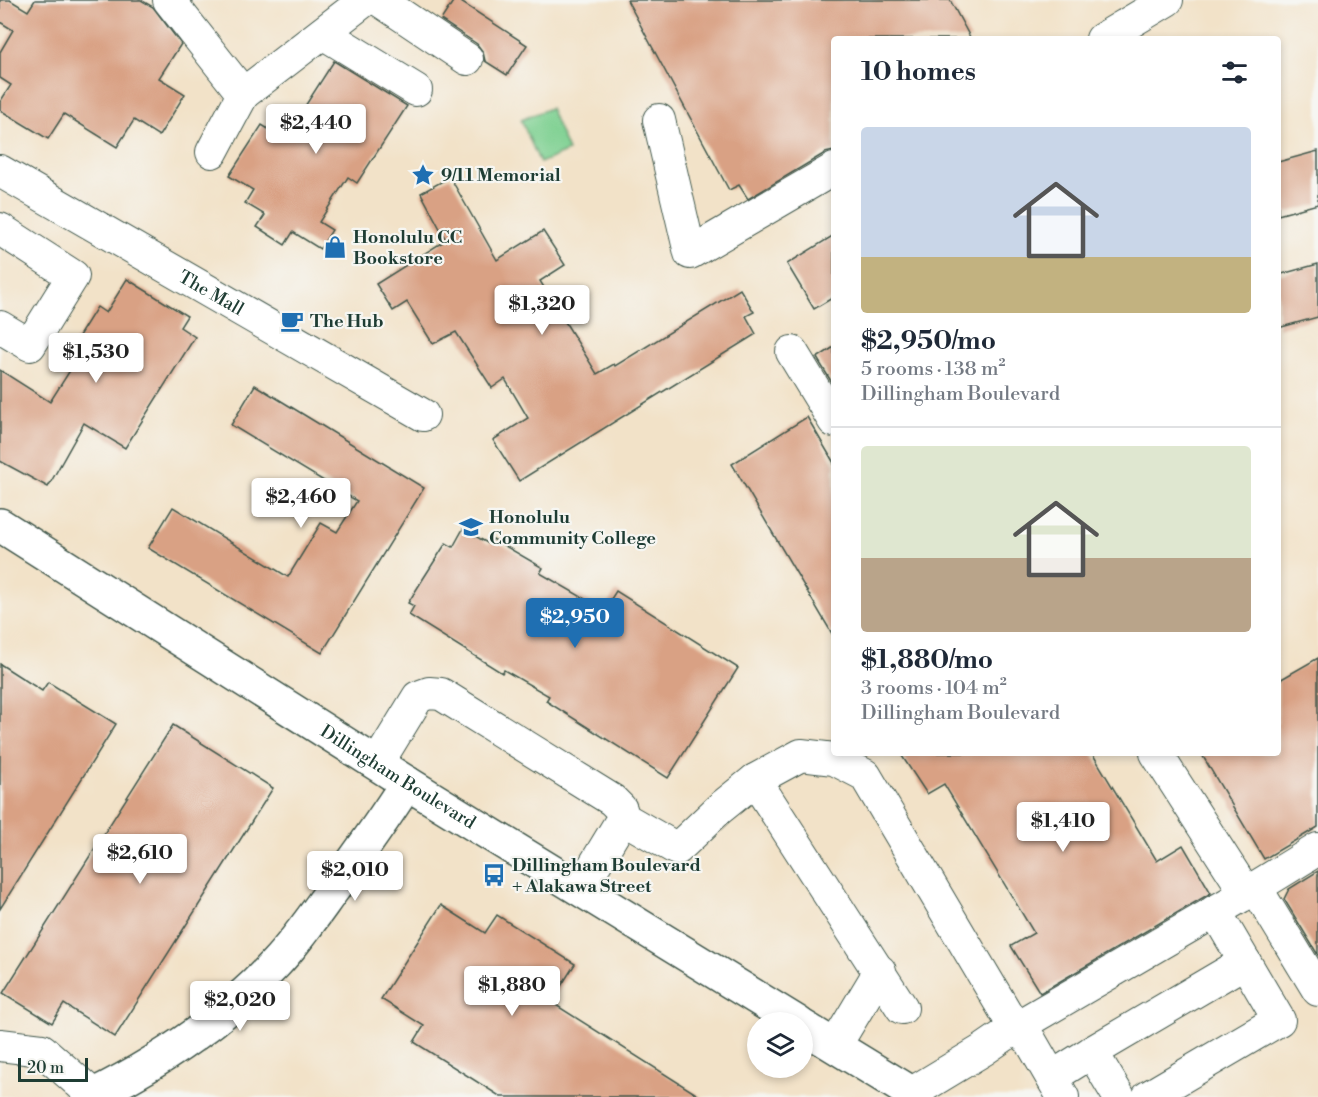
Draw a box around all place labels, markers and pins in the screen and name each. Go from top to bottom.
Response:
pin: $2,440 [267,104,365,155]
place icon: 9/11 Memorial [410,162,436,188]
place label: 9/11 Memorial [441,164,561,187]
place label: Honolulu CC Bookstore [353,226,462,270]
shop icon: Honolulu CC Bookstore [322,234,348,260]
pin: $1,320 [493,285,591,336]
cafe icon: The Hub [279,308,305,334]
place label: The Hub [310,310,384,333]
pin: $1,530 [47,333,145,384]
pin: $2,460 [252,478,350,529]
place label: Honolulu Community College [489,506,656,550]
school or university icon: Honolulu Community College [458,514,484,540]
pin: $2,950 [526,598,624,649]
pin: $1,410 [1014,802,1112,853]
pin: $2,610 [91,834,189,885]
pin: $2,010 [306,851,404,902]
place label: Dillingham Boulevard + Alakawa Street [512,854,701,898]
bus stop icon: Dillingham Boulevard + Alakawa Street [481,862,507,888]
pin: $1,880 [463,966,561,1017]
pin: $2,020 [191,981,289,1032]

